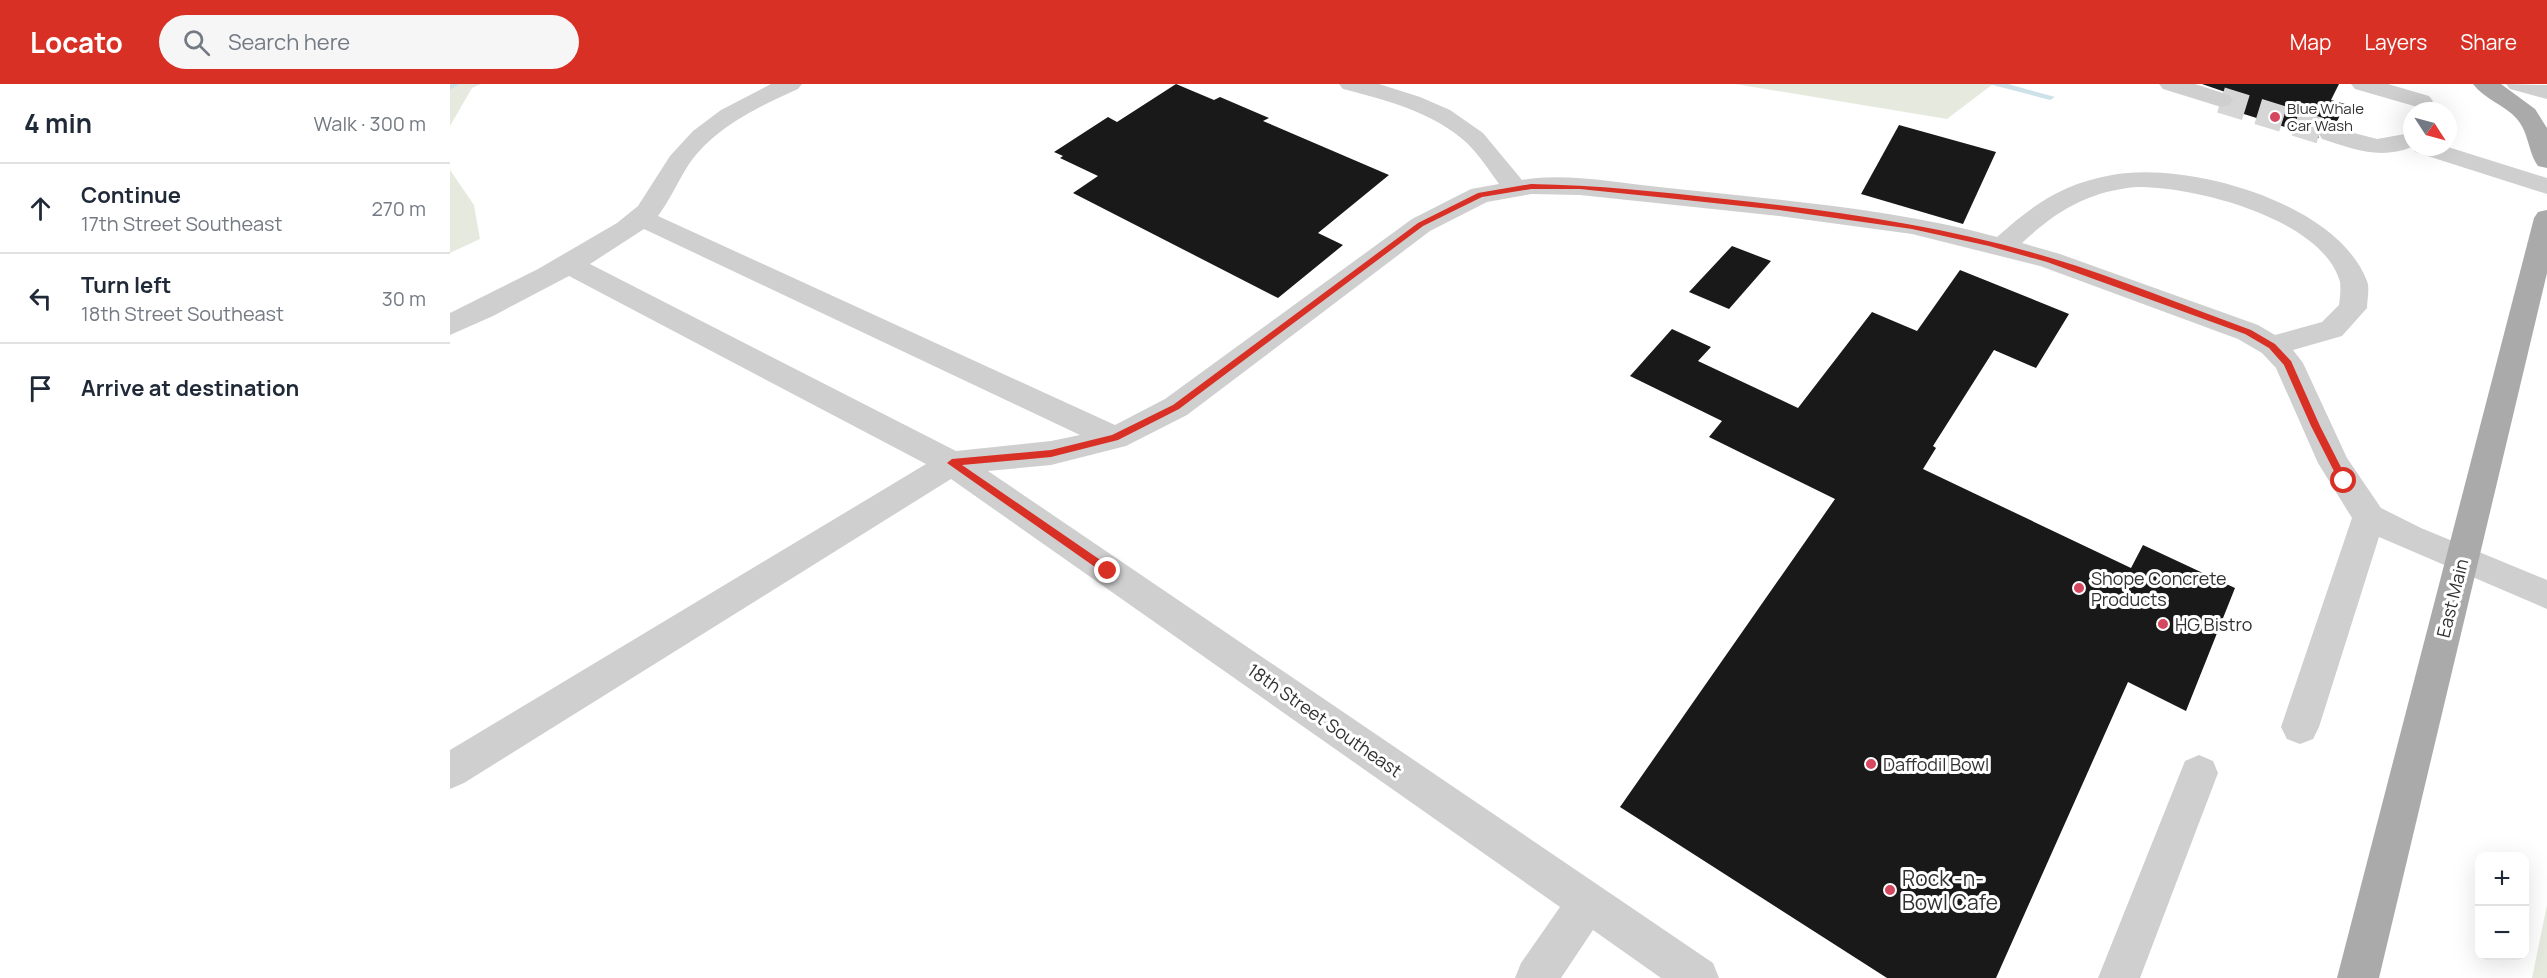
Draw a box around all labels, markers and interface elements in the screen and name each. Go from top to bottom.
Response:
search box [159,15,579,69]
text: Locato [30,23,123,61]
icon: search [180,26,213,59]
text: Search here [228,27,350,57]
text: Map [2290,28,2331,56]
text: Layers [2364,28,2427,56]
text: Share [2460,28,2517,56]
place label: Blue Whale Car Wash [2287,98,2364,136]
north arrow [2403,102,2457,156]
text: 4 min [24,105,92,141]
text: Walk · 300 m [314,110,426,137]
marker: Blue Whale Car Wash [2268,110,2282,124]
text: Continue [81,180,181,210]
icon: ahead [24,192,57,225]
text: 270 m [371,195,426,222]
text: 17th Street Southeast [81,210,283,237]
text: Turn left [81,270,171,300]
icon: left [24,282,57,315]
text: 30 m [382,285,426,312]
text: 18th Street Southeast [81,300,284,327]
icon: arrive [24,372,57,405]
text: Arrive at destination [81,373,299,403]
route start [2330,467,2356,493]
street label: East Main [2431,556,2473,640]
route end [1094,557,1120,583]
place label: Shope Concrete Products [2091,566,2227,611]
marker: Shope Concrete Products [2072,581,2086,595]
place label: HG Bistro [2175,612,2252,636]
marker: HG Bistro [2156,617,2170,631]
street label: 18th Street Southeast [1243,658,1407,782]
place label: Daffodil Bowl [1883,752,1989,776]
marker: Daffodil Bowl [1864,757,1878,771]
map controls [2475,852,2529,960]
button: + [2475,852,2529,906]
place label: Rock -n- Bowl Cafe [1902,864,1998,916]
marker: Rock -n- Bowl Cafe [1883,883,1897,897]
button: − [2475,906,2529,960]

